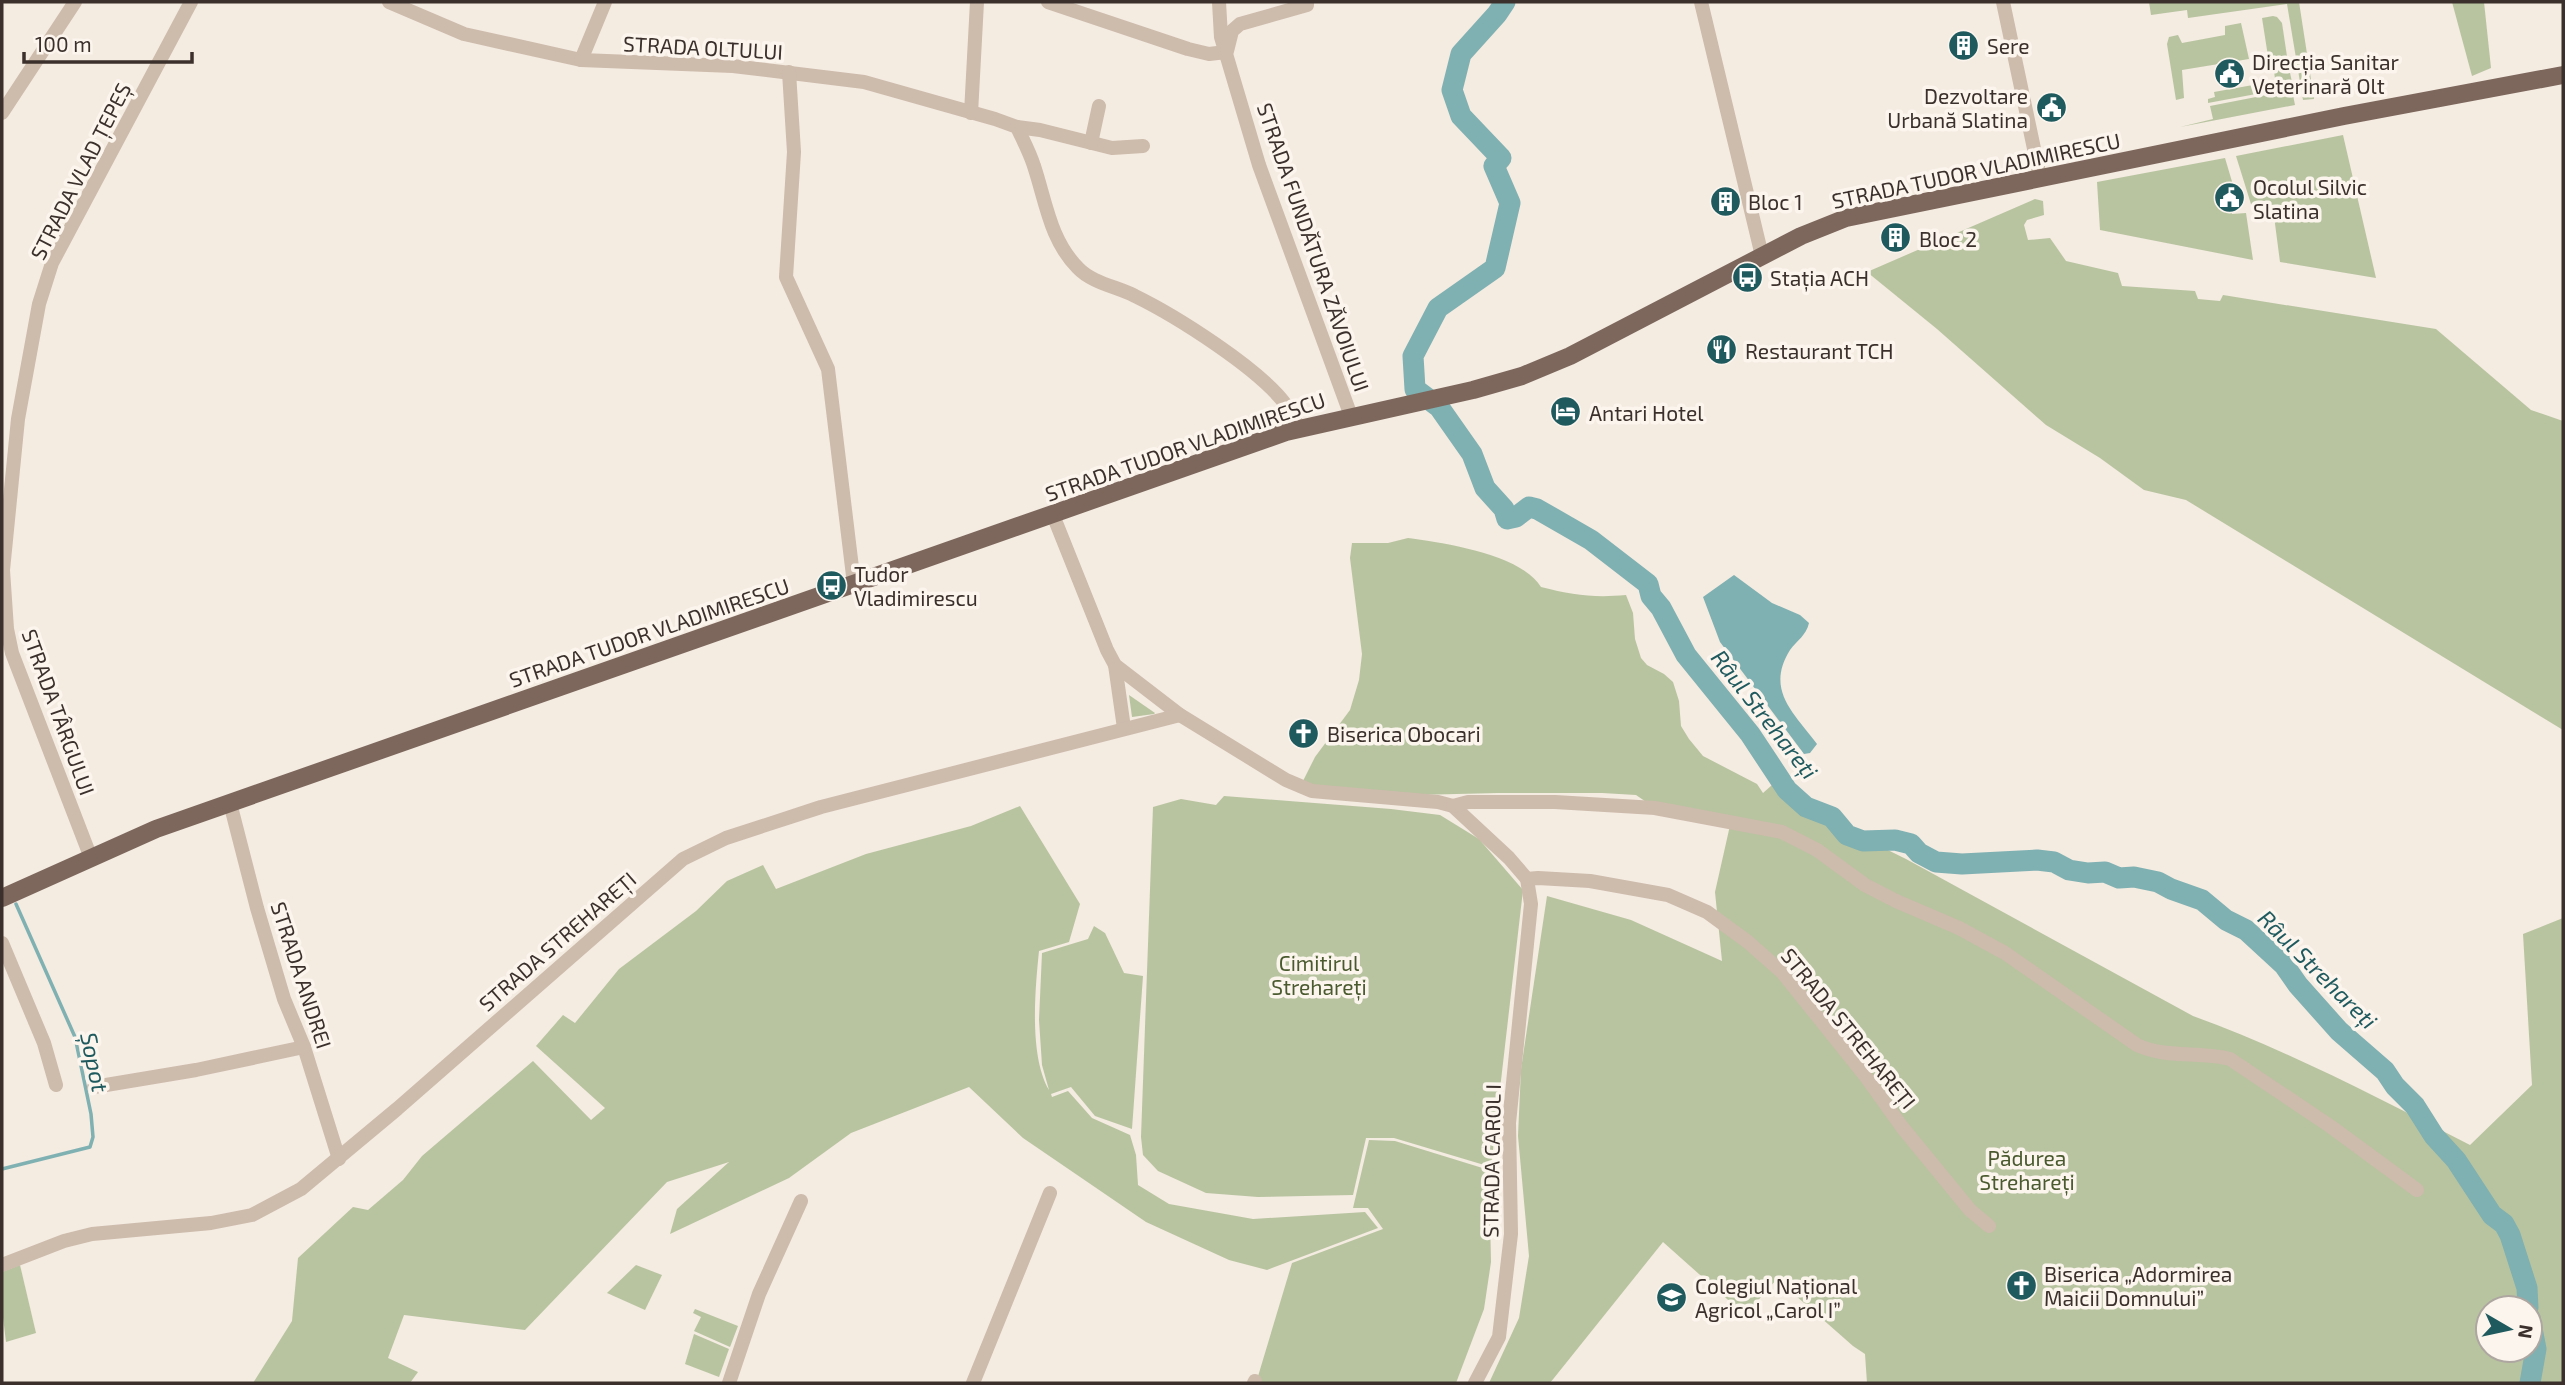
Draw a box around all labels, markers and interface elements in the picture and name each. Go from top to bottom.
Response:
scale bar [24,21,192,65]
building icon: Sere [1947,28,1981,62]
street label: STRADA OLTULUI [623,30,783,64]
text: 100 m [35,31,92,56]
place label: Sere [1987,33,2029,58]
place label: Direcția Sanitar Veterinară Olt [2252,49,2400,98]
public building icon: Direcția Sanitar Veterinară Olt [2212,56,2246,90]
street label: STRADA VLAD ȚEPEȘ [25,78,137,265]
place label: Dezvoltare Urbană Slatina [1887,83,2028,132]
public building icon: Dezvoltare Urbană Slatina [2034,90,2068,124]
street label: STRADA FUNDĂTURA ZĂVOIULUI [1253,99,1375,395]
street label: STRADA TUDOR VLADIMIRESCU [1829,127,2123,213]
place label: Ocolul Silvic Slatina [2253,174,2367,223]
public building icon: Ocolul Silvic Slatina [2213,181,2247,215]
building icon: Bloc 1 [1708,184,1742,218]
place label: Bloc 1 [1748,189,1803,214]
building icon: Bloc 2 [1879,221,1913,255]
place label: Bloc 2 [1919,226,1977,251]
bus stop icon: Stația ACH [1730,260,1764,294]
place label: Stația ACH [1770,265,1869,292]
restaurant icon: Restaurant TCH [1705,333,1739,367]
place label: Restaurant TCH [1745,338,1894,363]
street label: STRADA TUDOR VLADIMIRESCU [1042,386,1328,506]
hotel icon: Antari Hotel [1549,395,1583,429]
place label: Antari Hotel [1589,400,1704,425]
place label: Tudor Vladimirescu [854,561,978,610]
bus stop icon: Tudor Vladimirescu [814,568,848,602]
street label: STRADA TUDOR VLADIMIRESCU [506,572,792,692]
street label: STRADA TÂRGULUI [17,626,101,798]
water label: Râul Strehareți [1704,644,1824,786]
church icon: Biserica Obocari [1287,716,1321,750]
place label: Biserica Obocari [1327,721,1481,746]
street label: STRADA STREHAREȚI [474,866,642,1017]
street label: STRADA ANDREI [267,899,337,1051]
water label: Râul Strehareți [2251,904,2383,1036]
street label: STRADA STREHAREȚI [1775,943,1921,1115]
park label: Cimitirul Strehareți [1271,950,1367,1001]
water label: Șopot [73,1029,115,1095]
street label: STRADA CAROL I [1477,1084,1505,1238]
park label: Pădurea Strehareți [1979,1145,2075,1196]
place label: Biserica „Adormirea Maicii Domnului” [2044,1261,2232,1310]
church icon: Biserica „Adormirea Maicii Domnului” [2004,1268,2038,1302]
place label: Colegiul Național Agricol „Carol I” [1695,1273,1858,1322]
school or university icon: Colegiul Național Agricol „Carol I” [1655,1280,1689,1314]
north arrow [2474,1294,2544,1364]
text: N [2514,1323,2539,1340]

